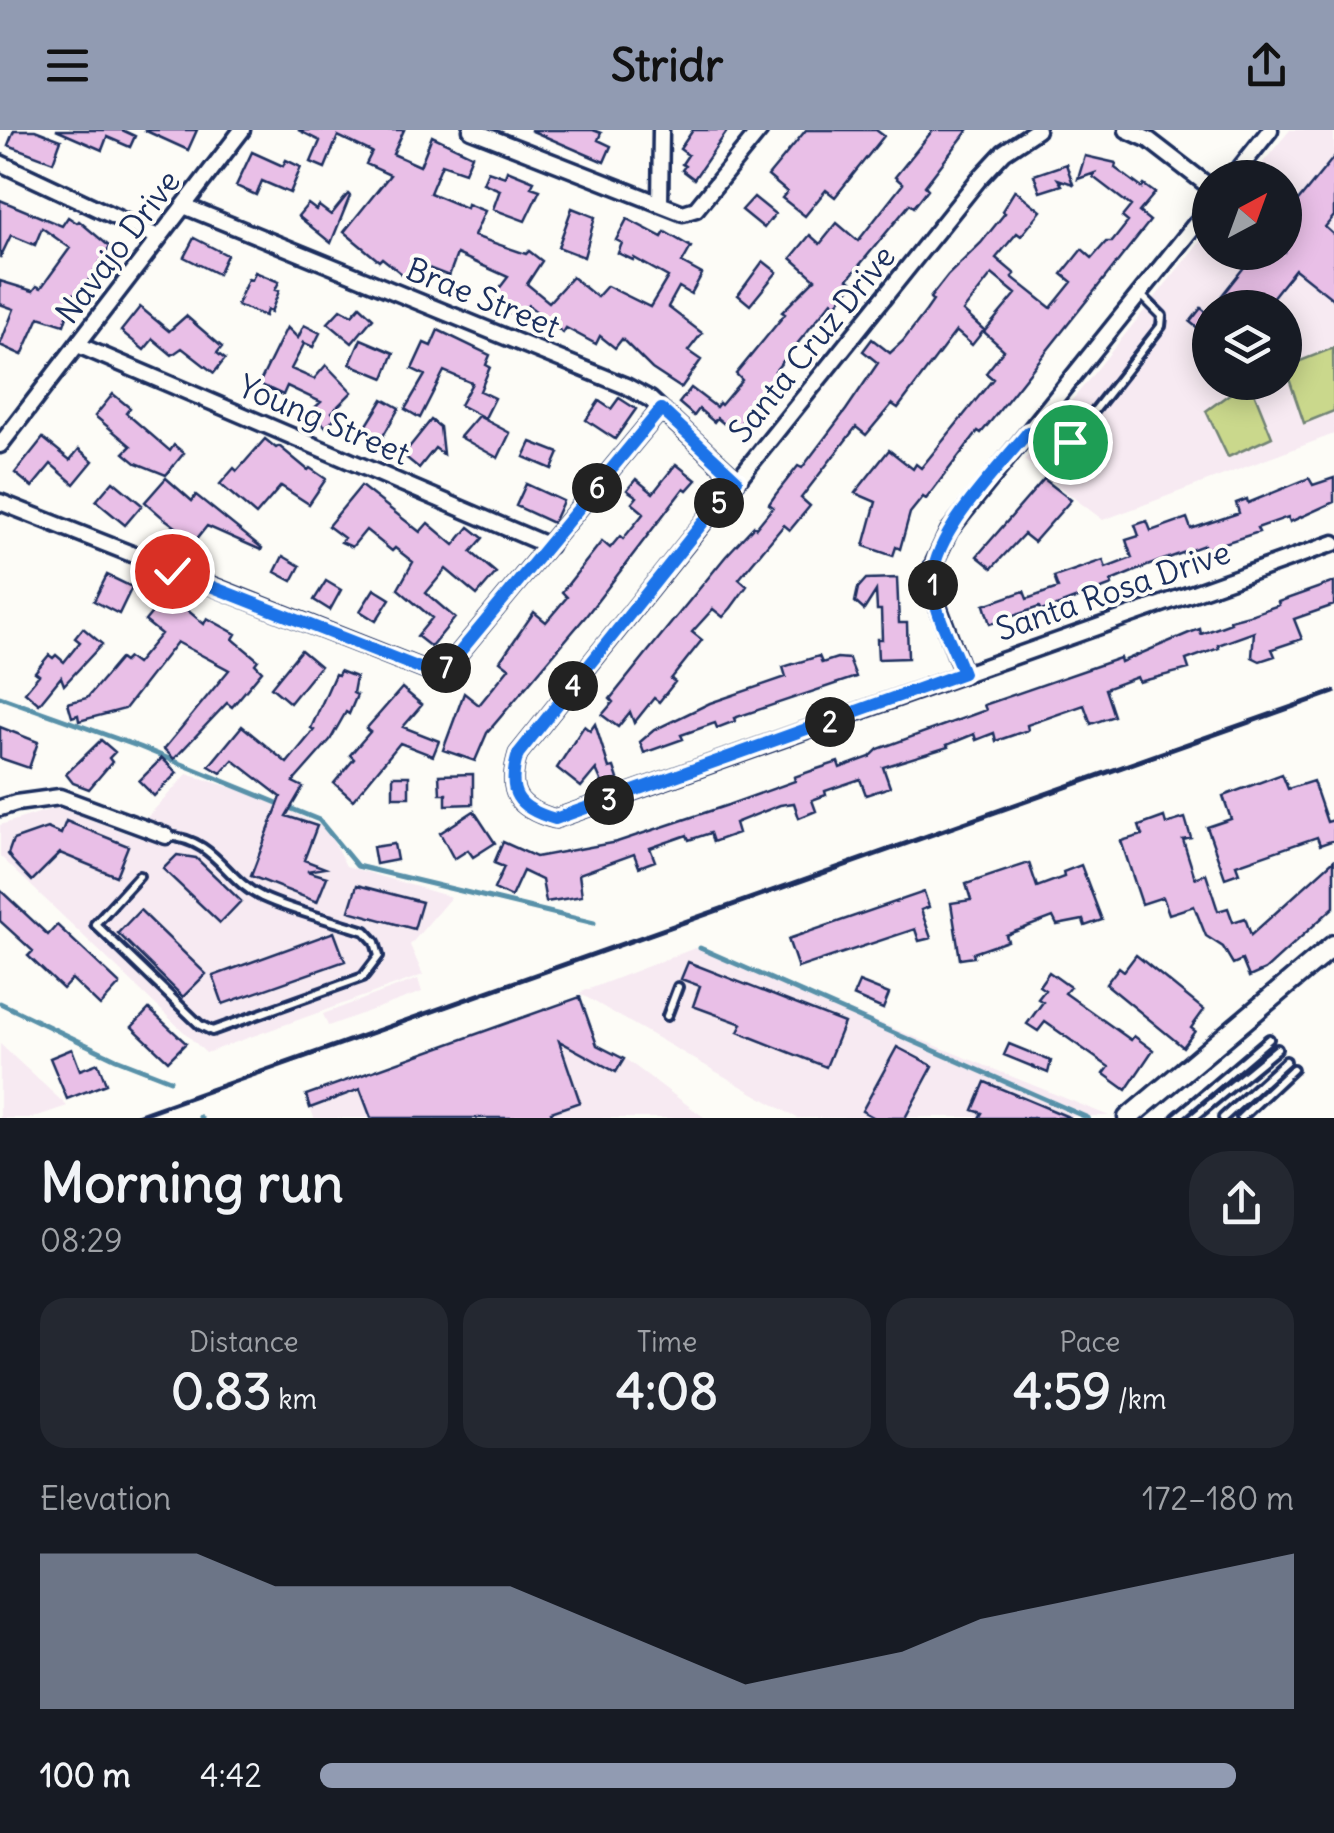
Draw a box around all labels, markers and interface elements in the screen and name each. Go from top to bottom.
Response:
text: Stridr [611,37,723,93]
icon: menu [40,38,95,93]
icon: share [1239,38,1294,93]
north arrow [1192,160,1302,270]
map controls [1192,160,1302,400]
street label: Navajo Drive [46,162,189,332]
street label: Santa Cruz Drive [719,237,904,451]
street label: Brae Street [400,248,566,347]
button: layers [1192,290,1302,400]
street label: Young Street [233,365,416,474]
pin [1028,400,1113,485]
icon: arrive [1043,415,1098,470]
pin: 6 [572,463,622,513]
text: 6 [589,470,605,506]
pin: 5 [694,478,744,528]
text: 5 [711,485,727,521]
pin [130,529,215,614]
street label: Santa Rosa Drive [990,531,1235,650]
icon: check [145,544,200,599]
pin: 1 [908,560,958,610]
text: 1 [927,567,939,603]
pin: 7 [421,643,471,693]
text: 7 [439,650,453,686]
pin: 4 [548,661,598,711]
text: 4 [565,668,581,704]
pin: 2 [805,697,855,747]
text: 2 [822,704,838,740]
pin: 3 [584,775,634,825]
text: 3 [601,782,617,818]
text: Morning run [40,1148,344,1217]
button: share [1189,1151,1294,1256]
text: 08:29 [40,1220,123,1261]
text: Distance [189,1324,299,1360]
text: Time [637,1324,697,1360]
text: Pace [1060,1324,1120,1360]
text: 0.83 [171,1360,271,1423]
text: 4:08 [616,1360,718,1423]
text: 4:59 [1013,1360,1111,1423]
text: km [271,1381,317,1417]
text: /km [1111,1381,1167,1417]
text: Elevation [40,1478,171,1519]
text: 172–180 m [1142,1478,1294,1519]
text: 100 m [40,1755,131,1796]
text: 4:42 [200,1755,262,1796]

